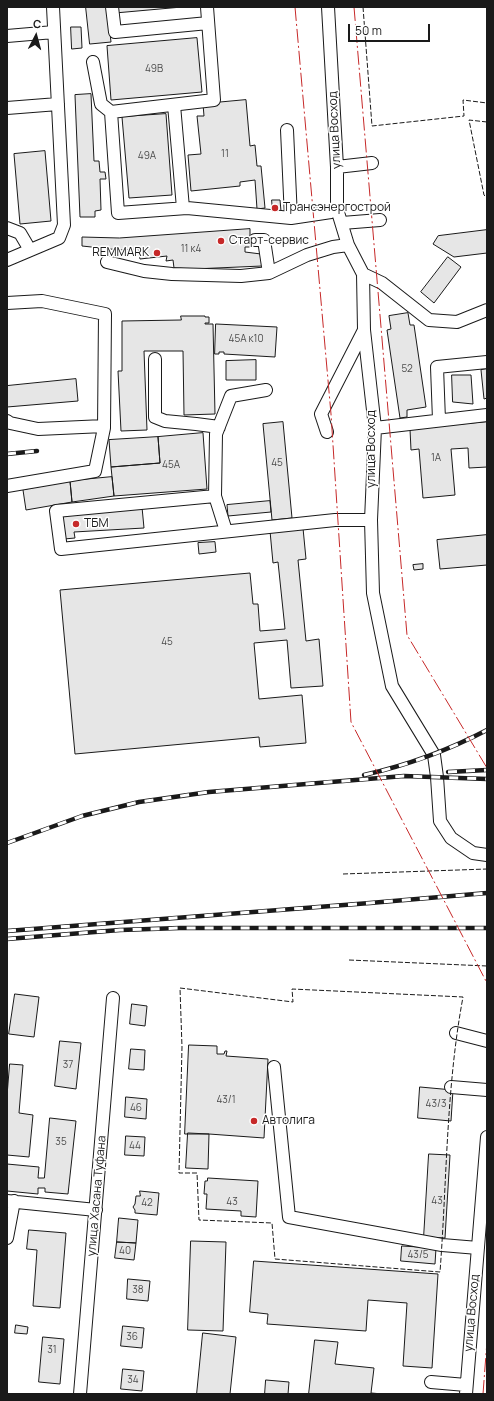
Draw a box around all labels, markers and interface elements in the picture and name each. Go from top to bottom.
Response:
north arrow [16,16,56,56]
text: С [32,16,42,31]
scale bar [350,16,432,42]
text: 50 m [355,22,382,39]
house number: 49В [145,63,163,75]
street label: улица Восход [326,91,344,169]
house number: 11 [221,148,229,160]
house number: 49А [138,150,156,162]
place label: Трансэнергострой [283,201,391,215]
marker: Трансэнергострой [270,203,280,213]
place label: Старт-сервис [229,234,309,248]
marker: Старт-сервис [216,236,226,246]
house number: 11 к4 [181,243,201,255]
place label: REMMARK [92,246,149,260]
marker: REMMARK [152,248,162,258]
house number: 45А к10 [229,333,263,345]
house number: 52 [401,363,413,375]
street label: улица Восход [365,410,379,488]
house number: 1А [431,452,441,464]
house number: 45 [271,457,283,469]
house number: 45А [162,459,180,471]
place label: ТБМ [84,517,108,531]
marker: ТБМ [71,519,81,529]
house number: 45 [161,636,173,648]
house number: 37 [63,1059,73,1071]
house number: 43/1 [216,1094,236,1106]
house number: 43/3 [426,1098,446,1110]
house number: 46 [130,1102,142,1114]
place label: Автолига [262,1114,315,1128]
marker: Автолига [249,1116,259,1126]
street label: улица Хасана Туфана [85,1135,109,1257]
house number: 35 [55,1136,67,1148]
house number: 44 [129,1140,141,1152]
house number: 43 [431,1195,443,1207]
house number: 43 [226,1196,238,1208]
house number: 42 [141,1197,153,1209]
house number: 40 [119,1245,131,1257]
house number: 43/5 [407,1249,429,1261]
street label: улица Восход [461,1274,483,1352]
house number: 38 [132,1284,144,1296]
house number: 36 [126,1331,138,1343]
house number: 31 [47,1344,57,1356]
house number: 34 [127,1374,139,1386]

